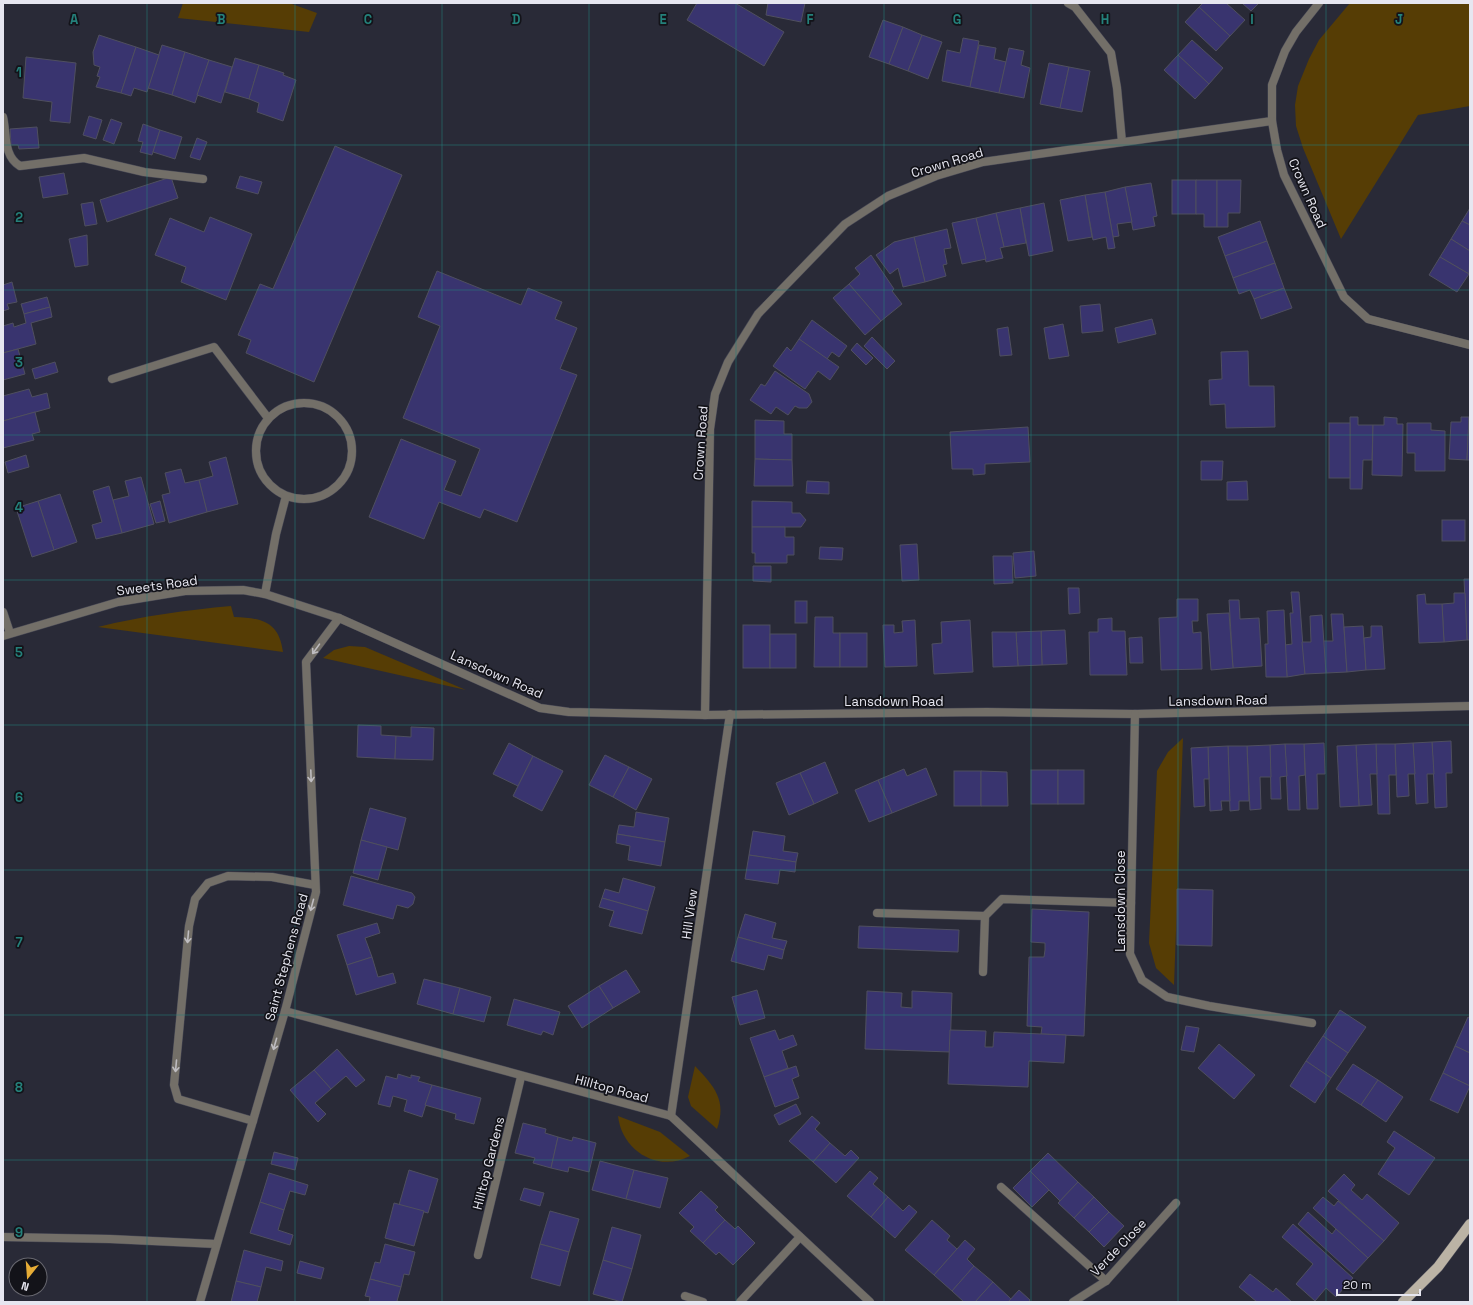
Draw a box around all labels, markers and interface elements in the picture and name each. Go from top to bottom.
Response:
text: A [70,11,79,28]
text: B [217,11,226,28]
text: C [364,11,372,28]
text: D [512,11,521,28]
text: E [659,11,667,28]
text: F [807,11,814,28]
text: G [953,11,961,28]
text: H [1101,11,1109,28]
text: I [1250,11,1254,28]
text: J [1395,11,1403,28]
text: 1 [16,64,22,81]
street label: Crown Road [909,143,985,182]
street label: Crown Road [1285,156,1330,231]
text: 2 [15,209,23,226]
text: 3 [15,354,23,371]
street label: Crown Road [689,405,712,481]
text: 4 [15,499,23,516]
street label: Sweets Road [116,571,199,600]
text: 5 [15,644,23,661]
one-way arrow [312,644,320,655]
street label: Lansdown Road [448,646,546,702]
street label: Lansdown Road [1168,691,1268,710]
street label: Lansdown Road [844,693,944,710]
one-way arrow [307,769,315,782]
text: 6 [15,789,23,806]
street label: Lansdown Close [1112,850,1129,952]
street label: Hill View [678,888,701,940]
street label: Saint Stephens Road [261,892,312,1023]
one-way arrow [308,899,315,912]
one-way arrow [184,930,191,943]
text: 7 [15,934,23,951]
one-way arrow [271,1038,278,1051]
one-way arrow [172,1059,179,1072]
street label: Hilltop Road [573,1071,651,1106]
text: 8 [15,1079,23,1096]
street label: Hilltop Gardens [469,1115,508,1211]
street label: Verde Close [1087,1215,1150,1280]
text: 9 [15,1224,23,1241]
north arrow [8,1257,48,1297]
scale bar [1337,1271,1420,1297]
text: 20 m [1343,1277,1371,1293]
text: N [20,1279,31,1294]

